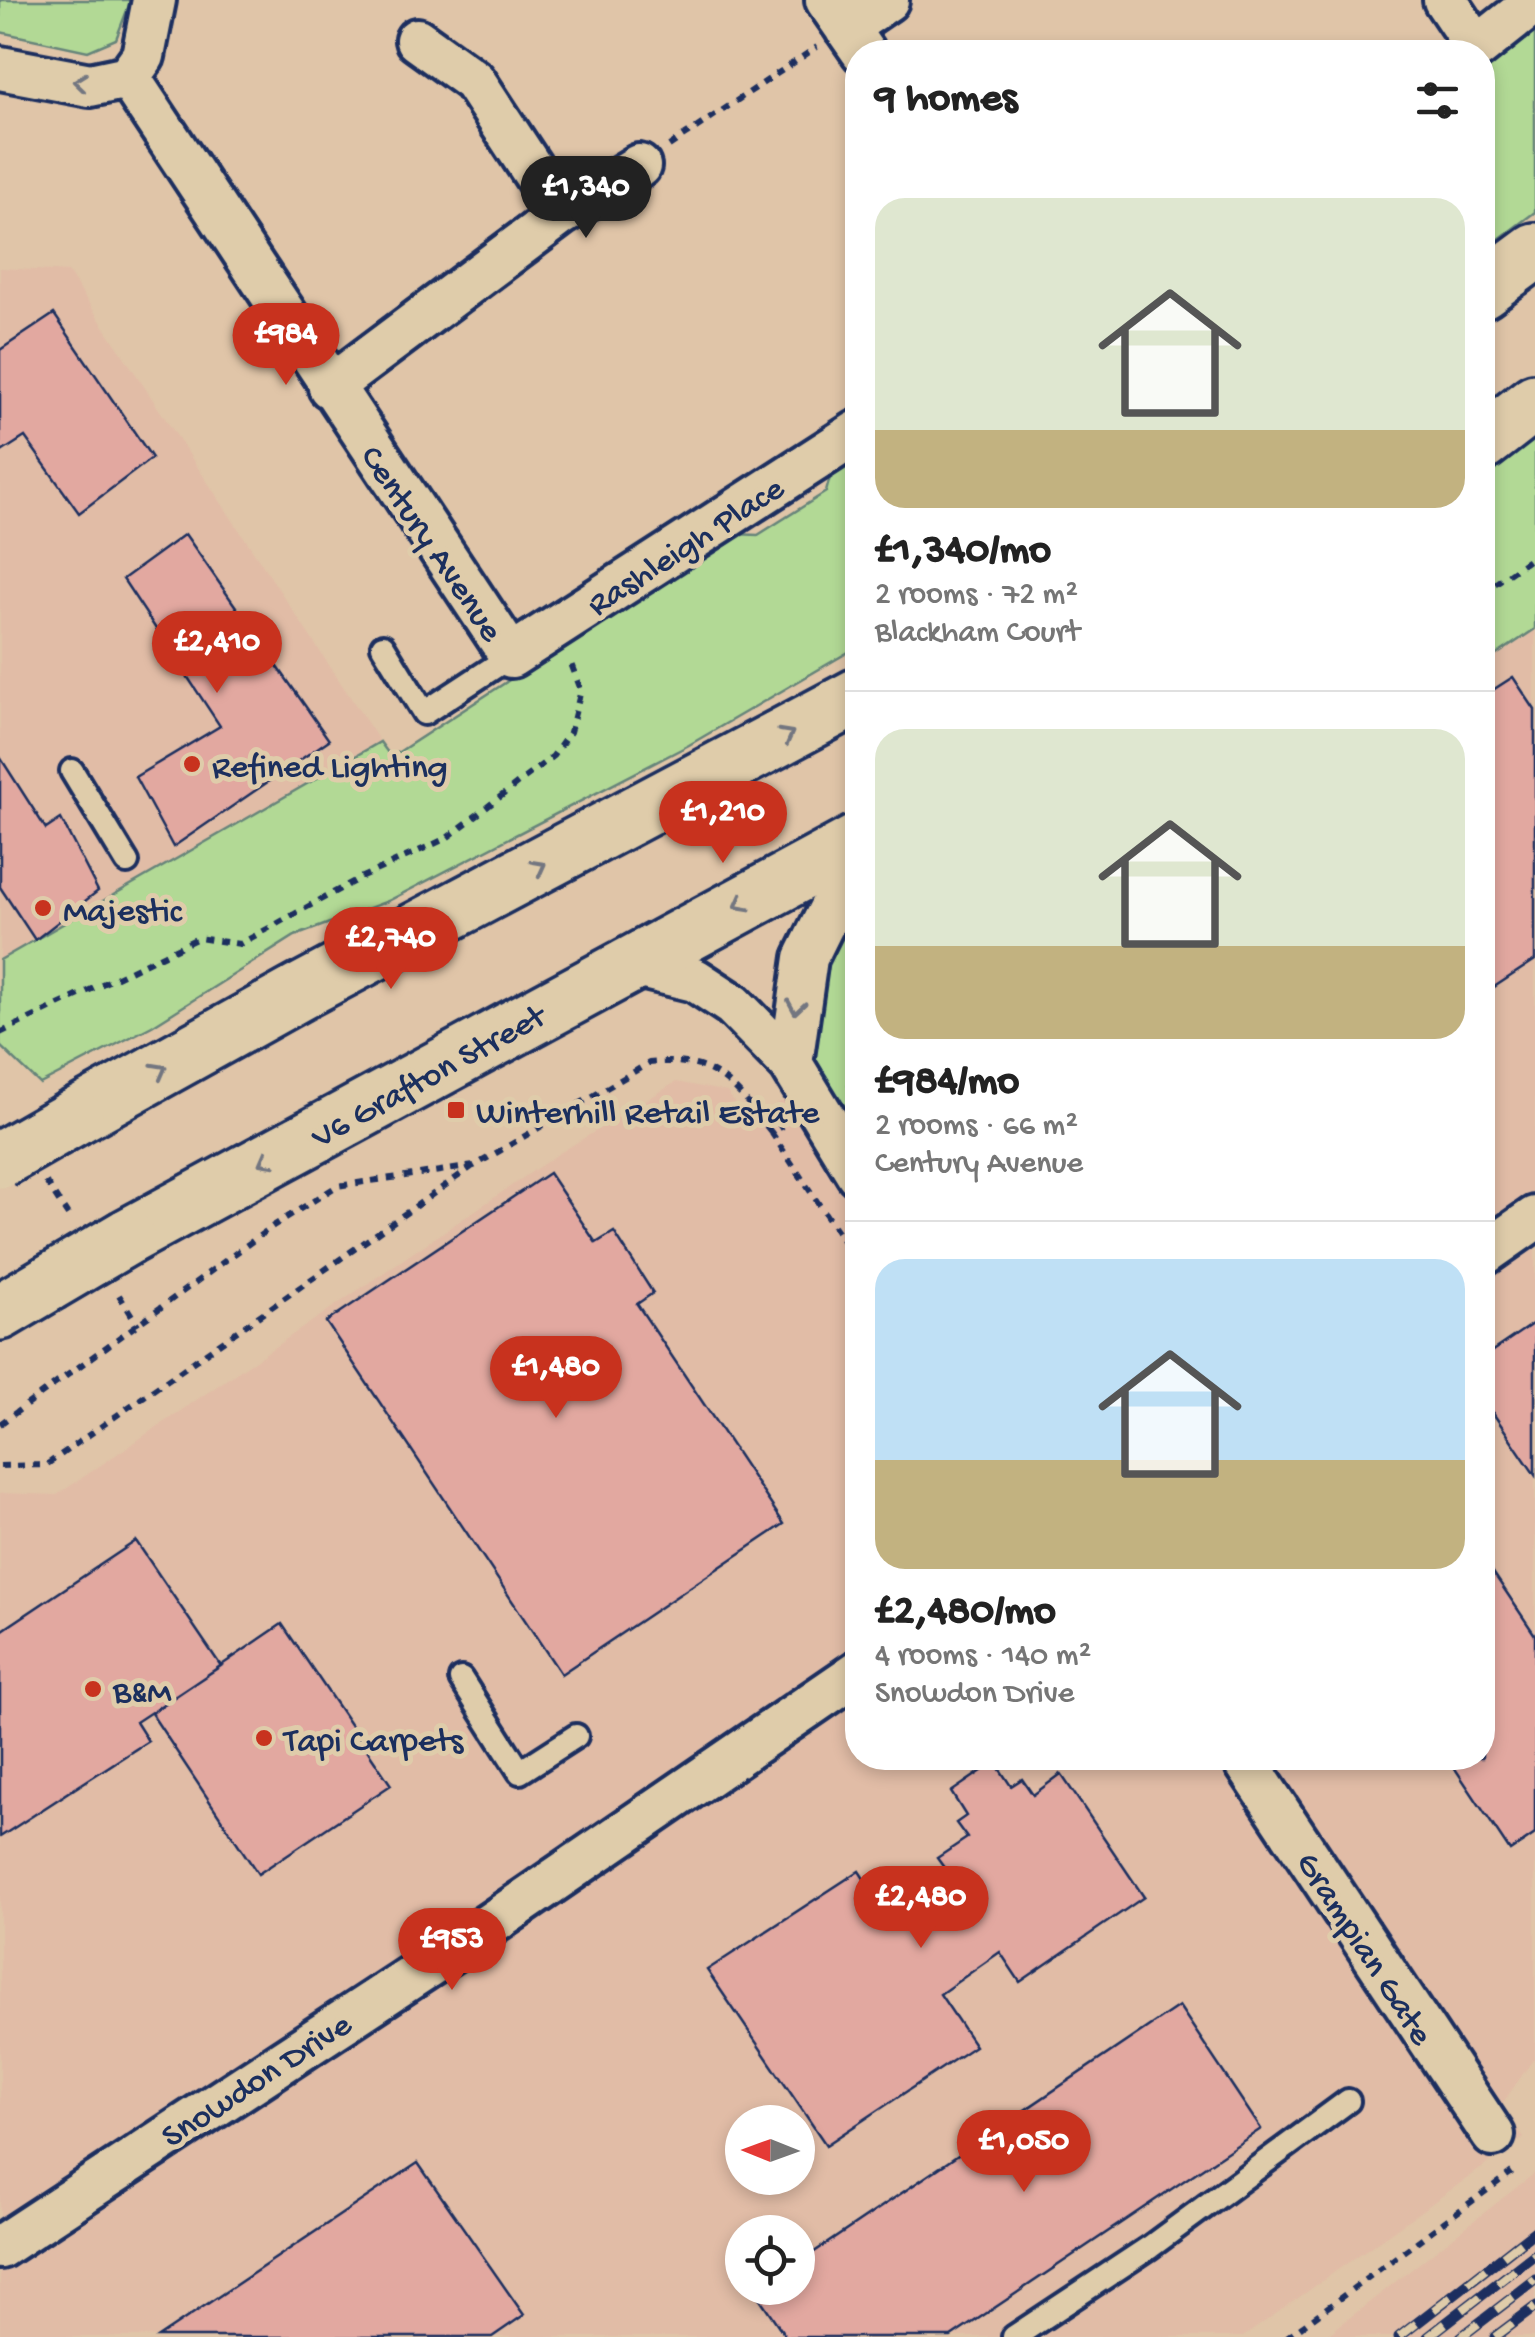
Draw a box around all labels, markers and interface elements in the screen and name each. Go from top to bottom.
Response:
one-way arrow [71,72,87,93]
icon: filters [1410,73,1465,128]
text: 9 homes [875,76,1017,125]
pin: £1,340 [505,156,667,241]
text: £1,340 [542,169,630,207]
icon: home [1080,263,1260,443]
pin: £984 [227,303,345,388]
text: £984 [255,316,317,354]
street label: Century Avenue [349,439,511,652]
street label: Rashleigh Place [581,469,794,627]
text: £1,340/mo [875,528,1051,577]
text: 2 rooms · 72 m² [875,577,1078,615]
pin: £2,410 [136,611,298,696]
text: Blackham Court [875,615,1080,653]
text: £2,410 [174,624,260,662]
one-way arrow [776,727,794,747]
place label: Refined Lighting [212,749,448,790]
marker: Refined Lighting [181,753,203,775]
pin: £1,210 [642,781,804,866]
text: £1,210 [681,794,765,832]
icon: home [1080,794,1260,974]
one-way arrow [529,860,547,879]
one-way arrow [733,892,751,911]
place label: Majestic [63,893,183,934]
marker: Majestic [32,897,54,919]
pin: £2,740 [310,907,472,992]
text: £2,740 [346,920,436,958]
street label: V6 Grafton Street [305,996,556,1160]
one-way arrow [787,999,808,1016]
text: £984/mo [875,1059,1019,1108]
one-way arrow [150,1062,168,1082]
place label: Winterhill Retail Estate [476,1095,820,1136]
marker: Winterhill Retail Estate [445,1099,467,1121]
text: 2 rooms · 66 m² [875,1108,1078,1146]
text: Century Avenue [875,1146,1083,1184]
one-way arrow [258,1149,276,1169]
icon: home [1080,1324,1260,1504]
pin: £1,480 [475,1336,637,1421]
text: £1,480 [512,1349,600,1387]
text: £2,480/mo [875,1589,1056,1638]
text: 4 rooms · 140 m² [875,1638,1091,1676]
place label: B&M [112,1674,172,1715]
text: Snowdon Drive [875,1676,1074,1714]
marker: B&M [82,1678,104,1700]
place label: Tapi Carpets [282,1723,464,1764]
marker: Tapi Carpets [253,1727,275,1749]
street label: Grampian Gate [1285,1846,1440,2055]
pin: £2,480 [840,1866,1002,1951]
text: £2,480 [876,1879,966,1917]
pin: £953 [393,1908,511,1993]
text: £953 [420,1921,484,1959]
street label: Snowdon Drive [155,2006,361,2159]
north arrow [725,2105,815,2195]
map controls [725,2105,815,2305]
pin: £1,050 [943,2110,1105,2195]
text: £1,050 [979,2123,1069,2161]
button: locate [725,2215,815,2305]

